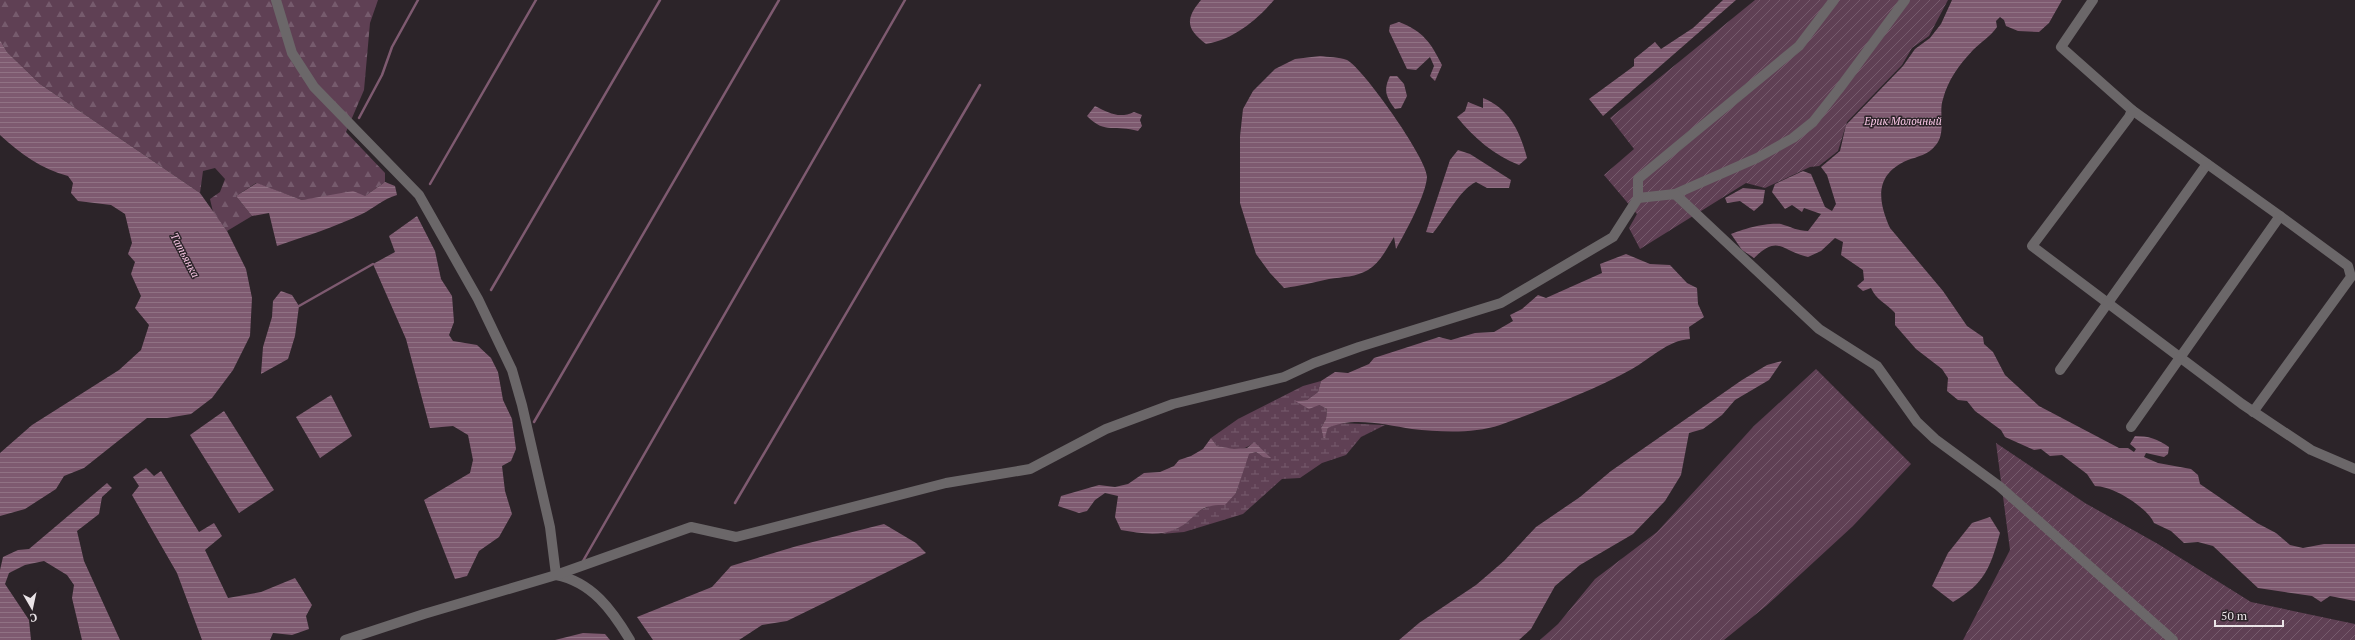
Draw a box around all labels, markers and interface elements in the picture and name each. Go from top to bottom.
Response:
water label: Ерик Молочный [1863,114,1942,128]
water label: Татьянка [167,230,203,280]
north arrow [12,588,52,628]
scale bar [2215,602,2283,628]
text: 50 m [2221,608,2248,623]
text: С [29,610,38,625]

